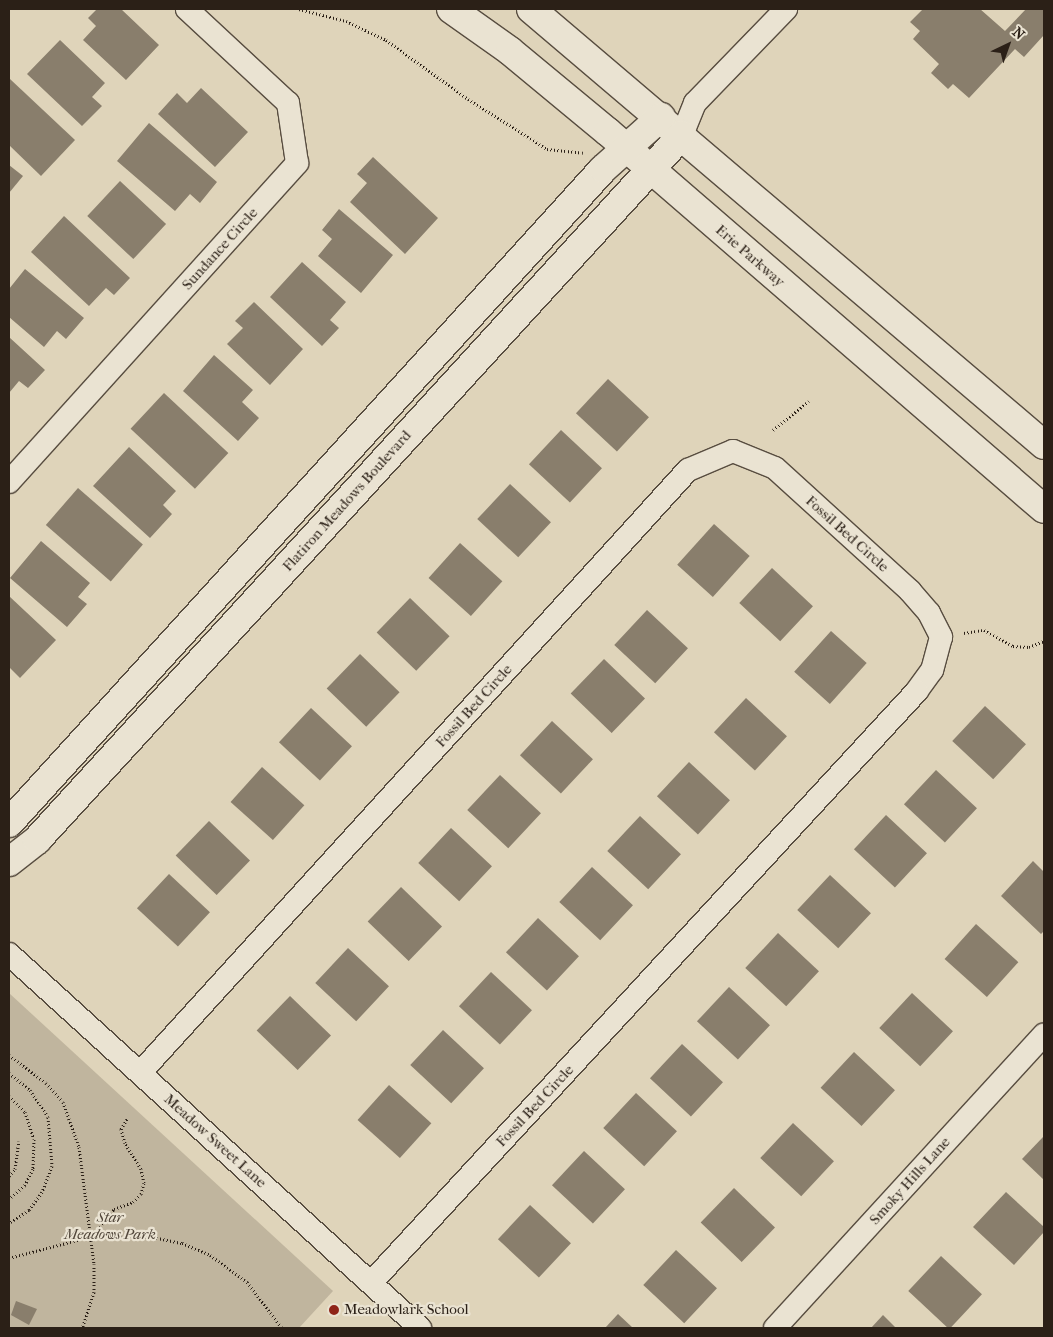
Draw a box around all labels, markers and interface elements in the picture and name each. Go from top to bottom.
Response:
north arrow [983,20,1033,70]
text: N [1009,24,1028,43]
street label: Sundance Circle [178,204,262,294]
street label: Erie Parkway [712,221,788,291]
street label: Flatiron Meadows Boulevard [279,427,415,575]
street label: Fossil Bed Circle [802,492,892,576]
street label: Fossil Bed Circle [432,661,516,751]
street label: Fossil Bed Circle [492,1061,578,1151]
street label: Meadow Sweet Lane [160,1090,270,1192]
street label: Smoky Hills Lane [866,1133,954,1229]
park label: Star Meadows Park [64,1208,156,1243]
place label: Meadowlark School [344,1301,469,1319]
marker: Meadowlark School [328,1304,340,1316]

